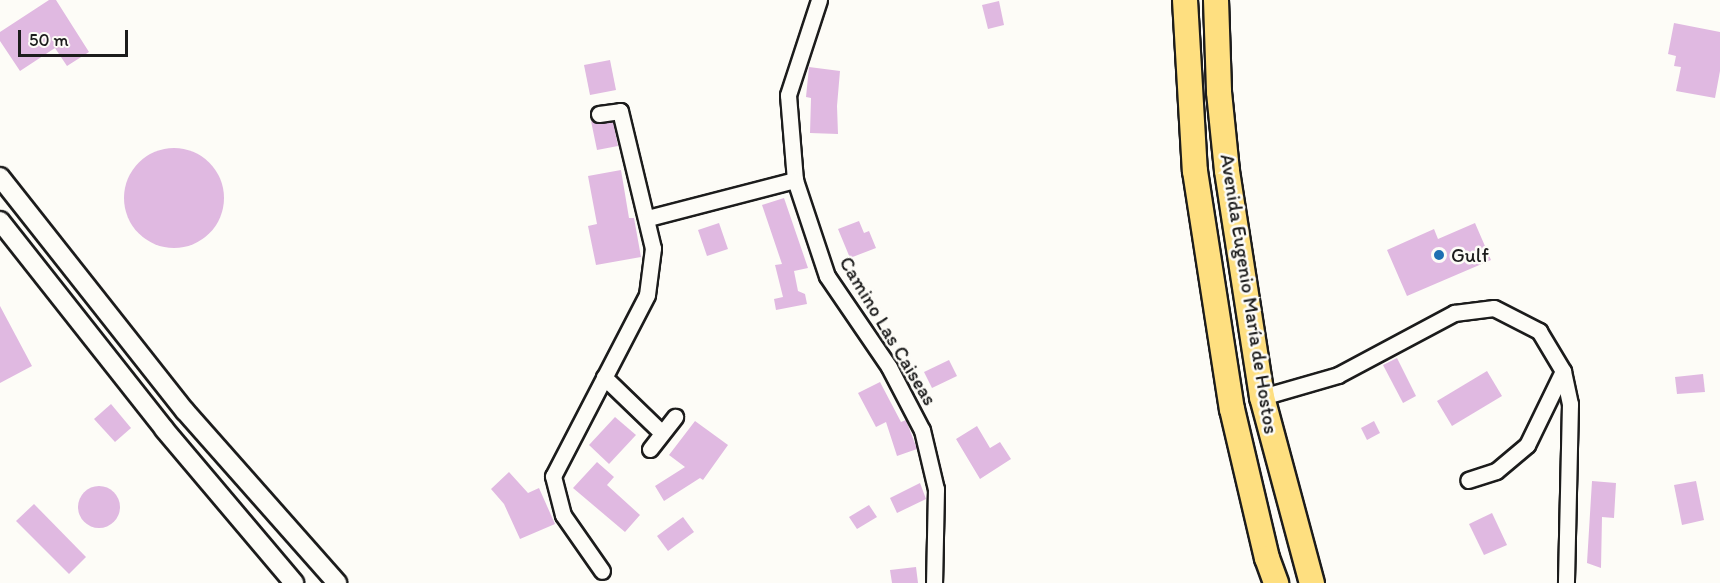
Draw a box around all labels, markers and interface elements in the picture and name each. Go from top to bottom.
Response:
scale bar [21,18,130,56]
text: 50 m [29,29,69,51]
street label: Avenida Eugenio María de Hostos [1215,152,1283,436]
place label: Gulf [1451,243,1489,267]
marker: Gulf [1432,248,1446,262]
street label: Camino Las Caiseas [834,252,942,410]

